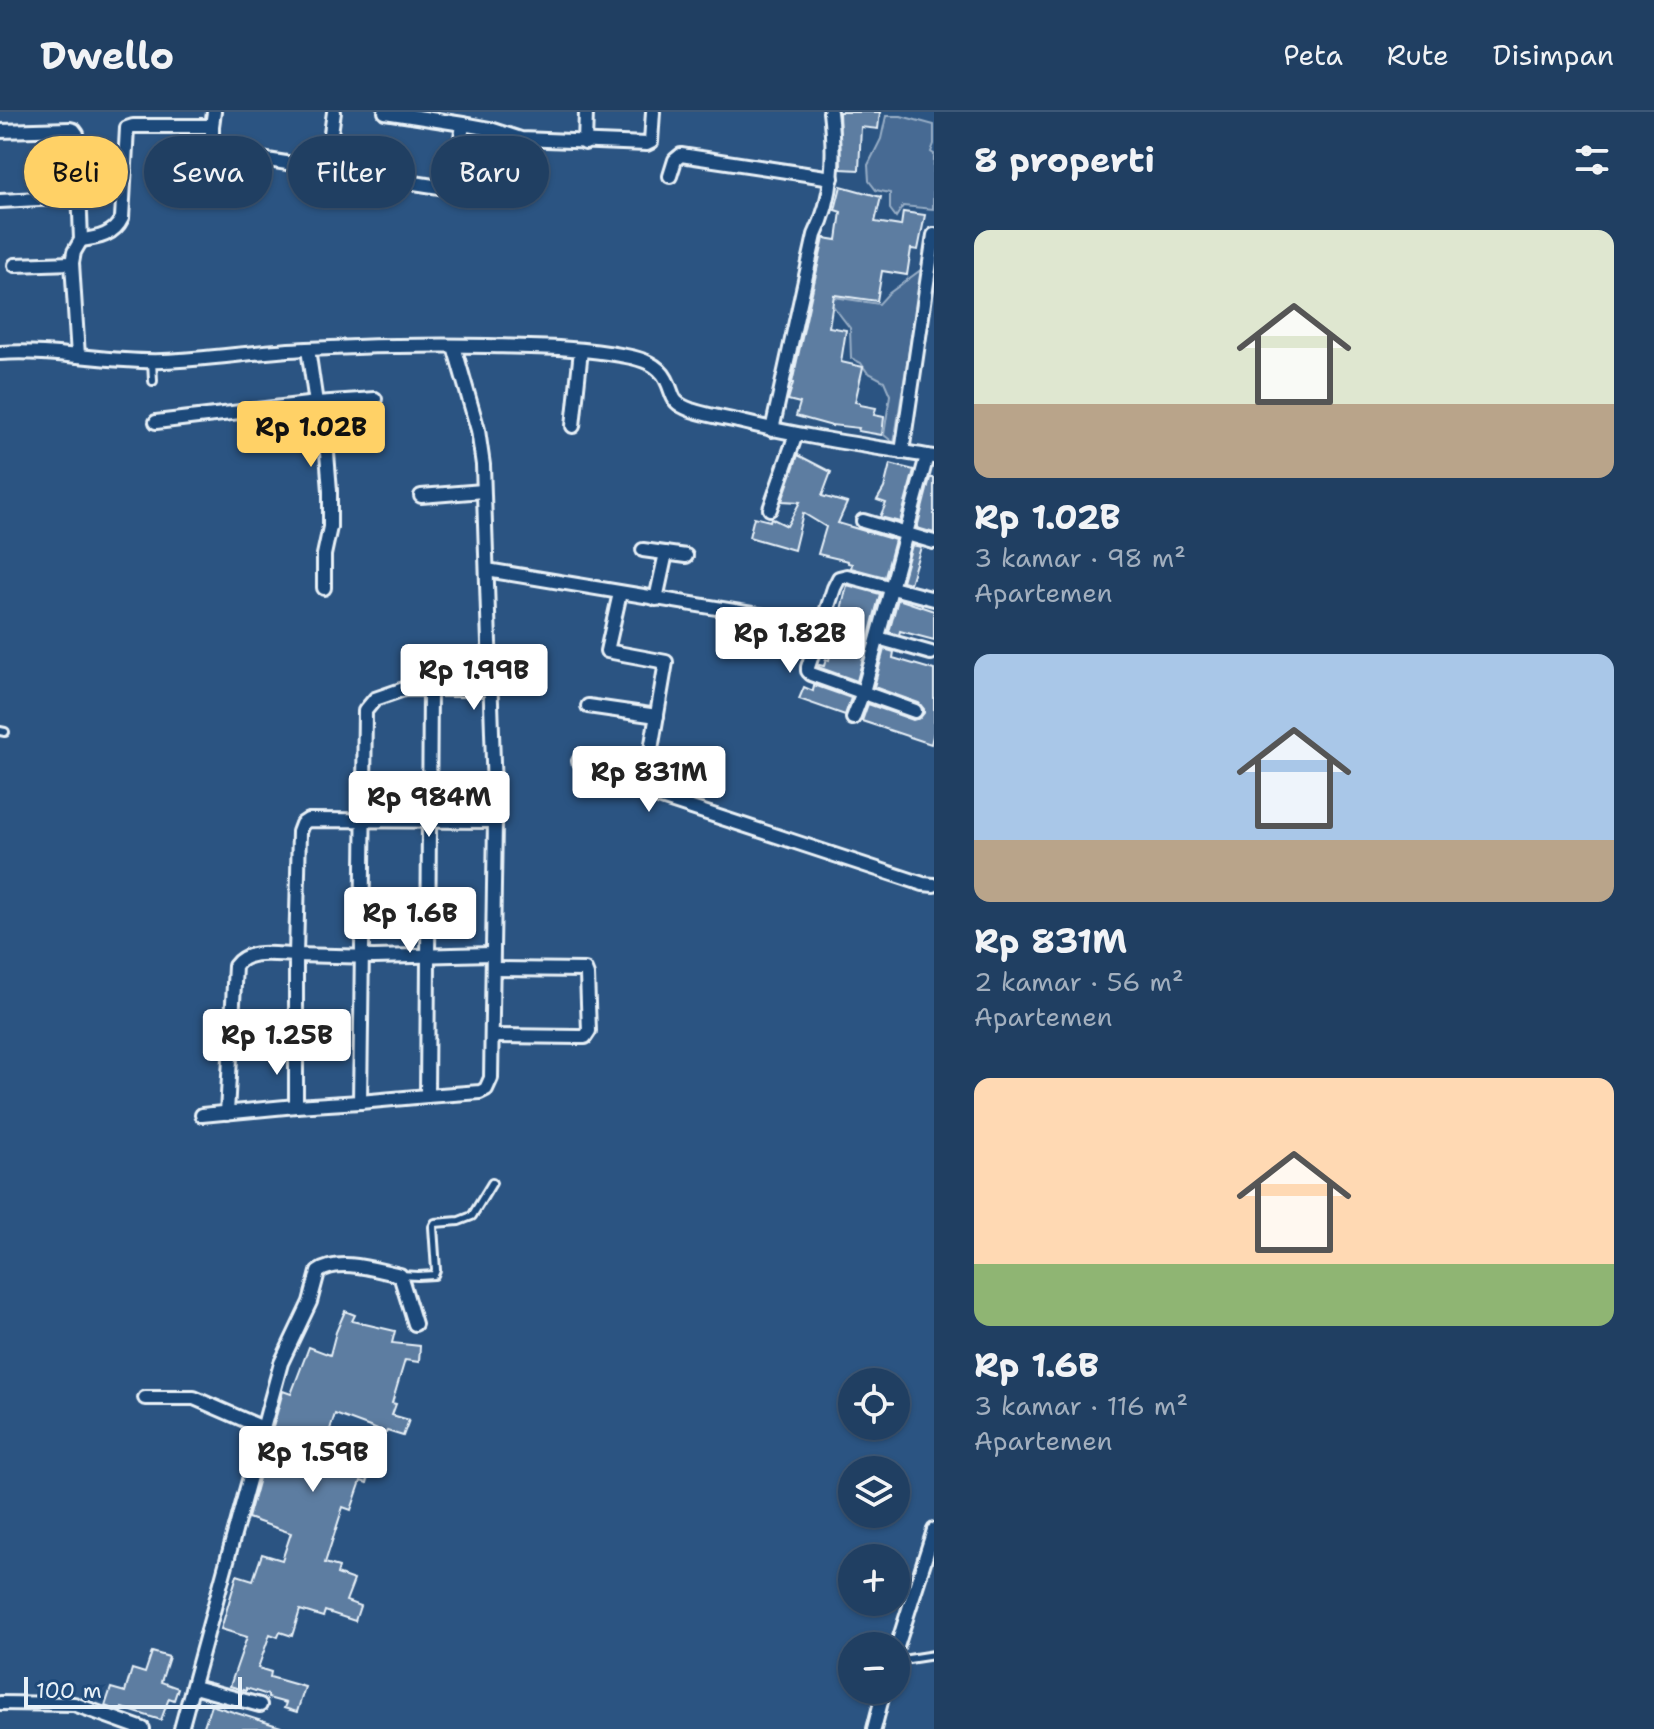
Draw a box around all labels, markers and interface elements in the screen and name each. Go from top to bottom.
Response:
text: Dwello [40,30,174,81]
text: Peta [1283,36,1343,74]
text: Rute [1387,36,1449,74]
text: Disimpan [1493,36,1614,74]
chip: Beli [24,136,128,208]
chip: Sewa [144,136,272,208]
chip: Filter [288,136,415,208]
chip: Baru [431,136,549,208]
text: 8 properti [974,137,1155,183]
icon: filters [1570,138,1614,182]
icon: home [1222,282,1366,426]
pin: Rp 1.02B [228,401,394,469]
text: Rp 1.02B [255,409,367,444]
text: Rp 1.02B [974,494,1121,540]
text: 3 kamar · 98 m² [974,540,1186,575]
text: Apartemen [974,575,1113,610]
pin: Rp 1.82B [707,607,873,675]
text: Rp 1.82B [734,615,846,650]
pin: Rp 1.99B [391,644,557,712]
text: Rp 1.99B [419,652,529,687]
icon: home [1222,706,1366,850]
pin: Rp 831M [575,746,723,814]
text: Rp 831M [590,754,708,789]
pin: Rp 984M [355,771,503,839]
text: Rp 984M [367,779,491,814]
pin: Rp 1.6B [336,887,484,955]
text: Rp 1.6B [362,895,458,930]
text: Rp 831M [974,918,1127,964]
text: 2 kamar · 56 m² [974,964,1184,999]
text: Apartemen [974,999,1113,1034]
pin: Rp 1.25B [194,1009,360,1077]
text: Rp 1.25B [221,1017,333,1052]
icon: home [1222,1130,1366,1274]
text: Rp 1.6B [974,1342,1099,1388]
map controls [838,1368,910,1704]
button: locate [838,1368,910,1440]
text: 3 kamar · 116 m² [974,1388,1188,1423]
text: Apartemen [974,1423,1113,1458]
pin: Rp 1.59B [230,1426,396,1494]
text: Rp 1.59B [257,1434,369,1469]
button: layers [838,1456,910,1528]
button: + [838,1544,910,1616]
button: − [838,1632,910,1704]
scale bar [24,1673,242,1709]
text: 100 m [36,1676,102,1705]

